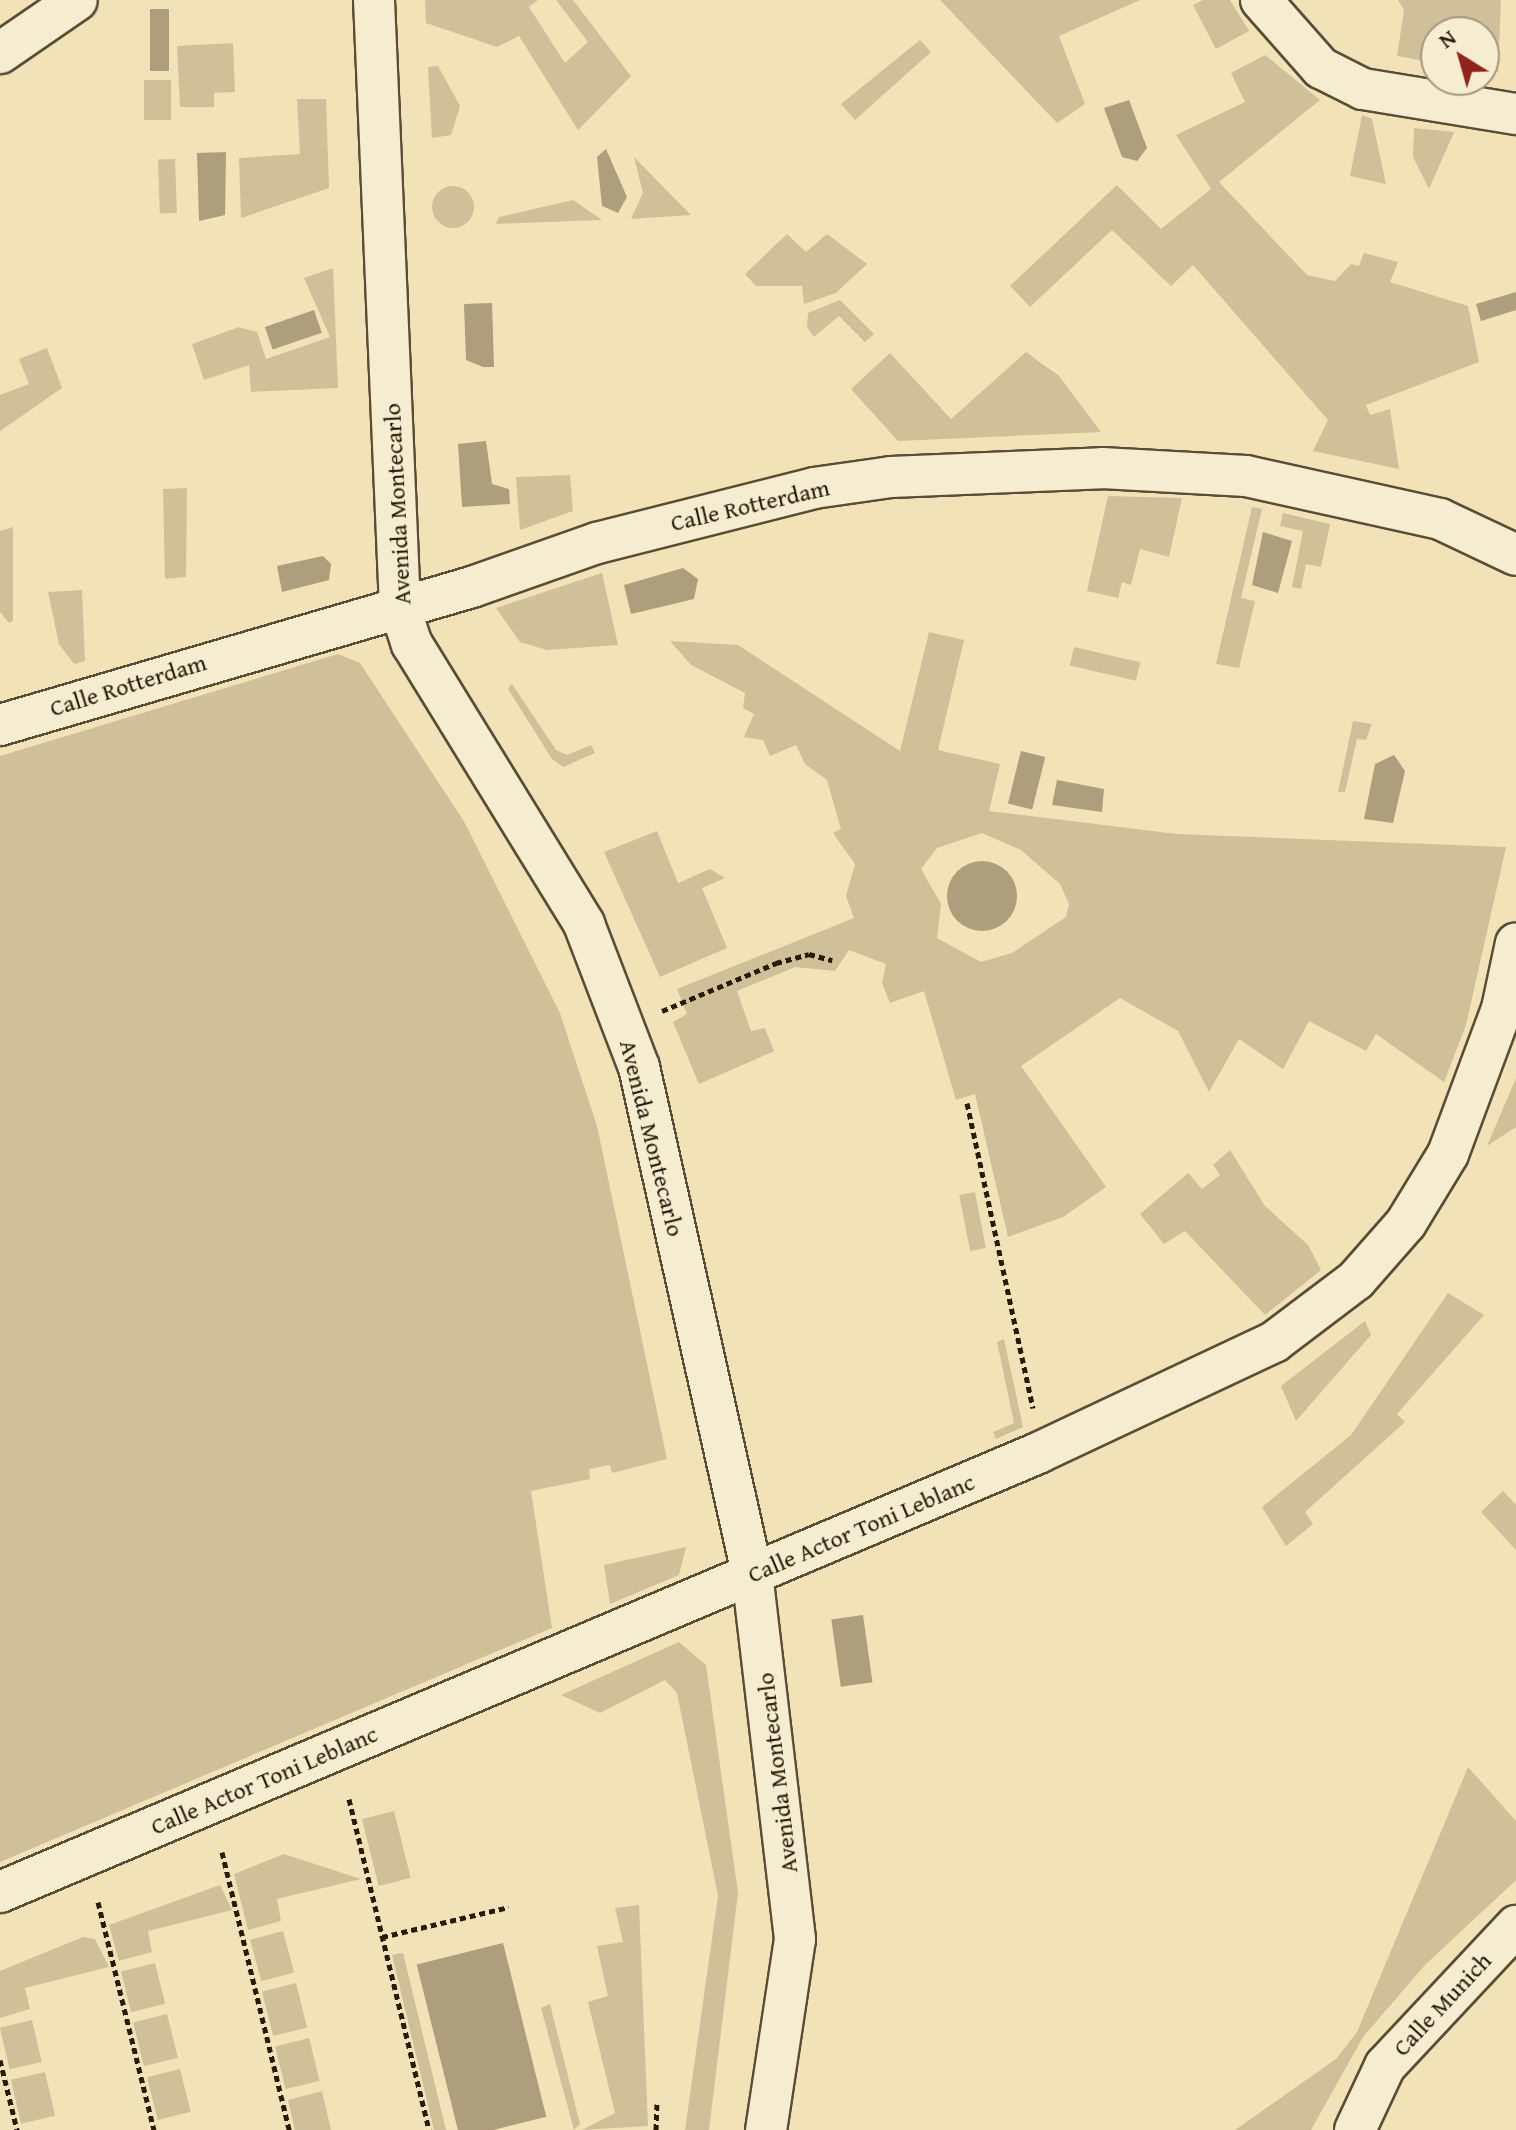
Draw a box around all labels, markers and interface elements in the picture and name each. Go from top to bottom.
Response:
north arrow [1420,16,1500,96]
text: N [1431,21,1462,56]
street label: Avenida Montecarlo [377,403,417,605]
street label: Calle Rotterdam [668,473,832,537]
street label: Calle Rotterdam [46,648,210,722]
street label: Avenida Montecarlo [614,1037,690,1239]
street label: Calle Actor Toni Leblanc [743,1467,979,1589]
street label: Avenida Montecarlo [750,1671,804,1875]
street label: Calle Actor Toni Leblanc [146,1719,382,1841]
street label: Calle Munich [1387,1946,1497,2062]

